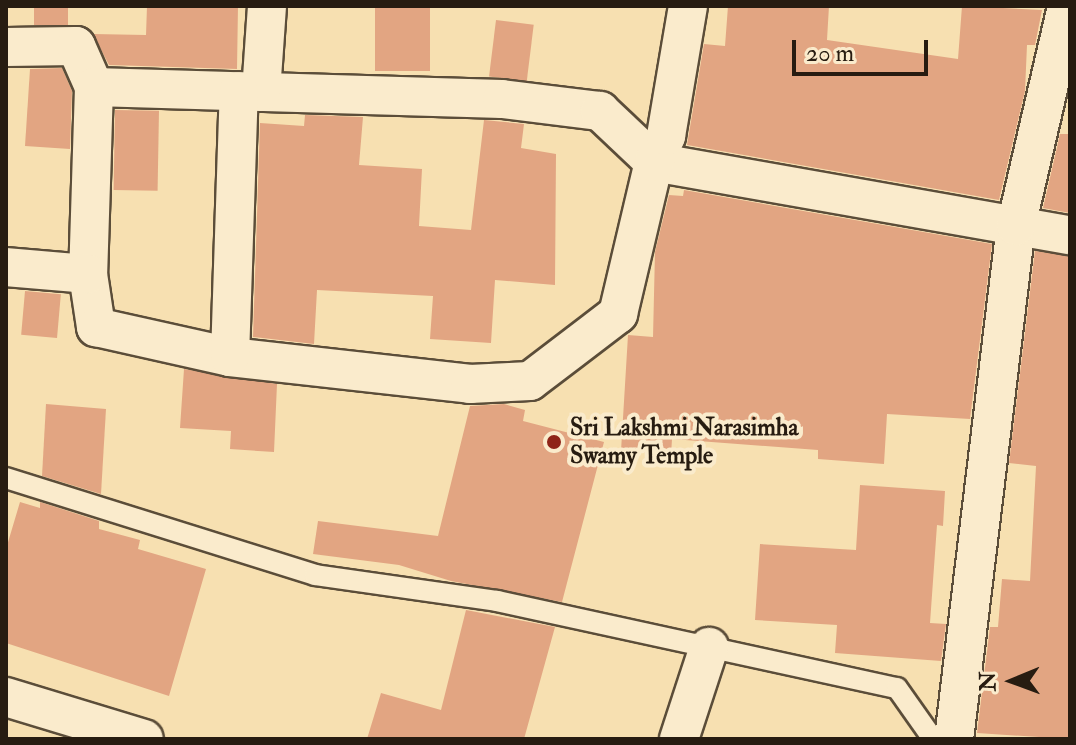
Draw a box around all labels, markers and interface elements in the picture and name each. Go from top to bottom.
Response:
scale bar [796,24,932,74]
text: 20 m [806,38,854,69]
place label: Sri Lakshmi Narasimha Swamy Temple [570,414,798,470]
marker: Sri Lakshmi Narasimha Swamy Temple [545,433,563,451]
north arrow [972,641,1052,721]
text: N [974,671,1002,692]

